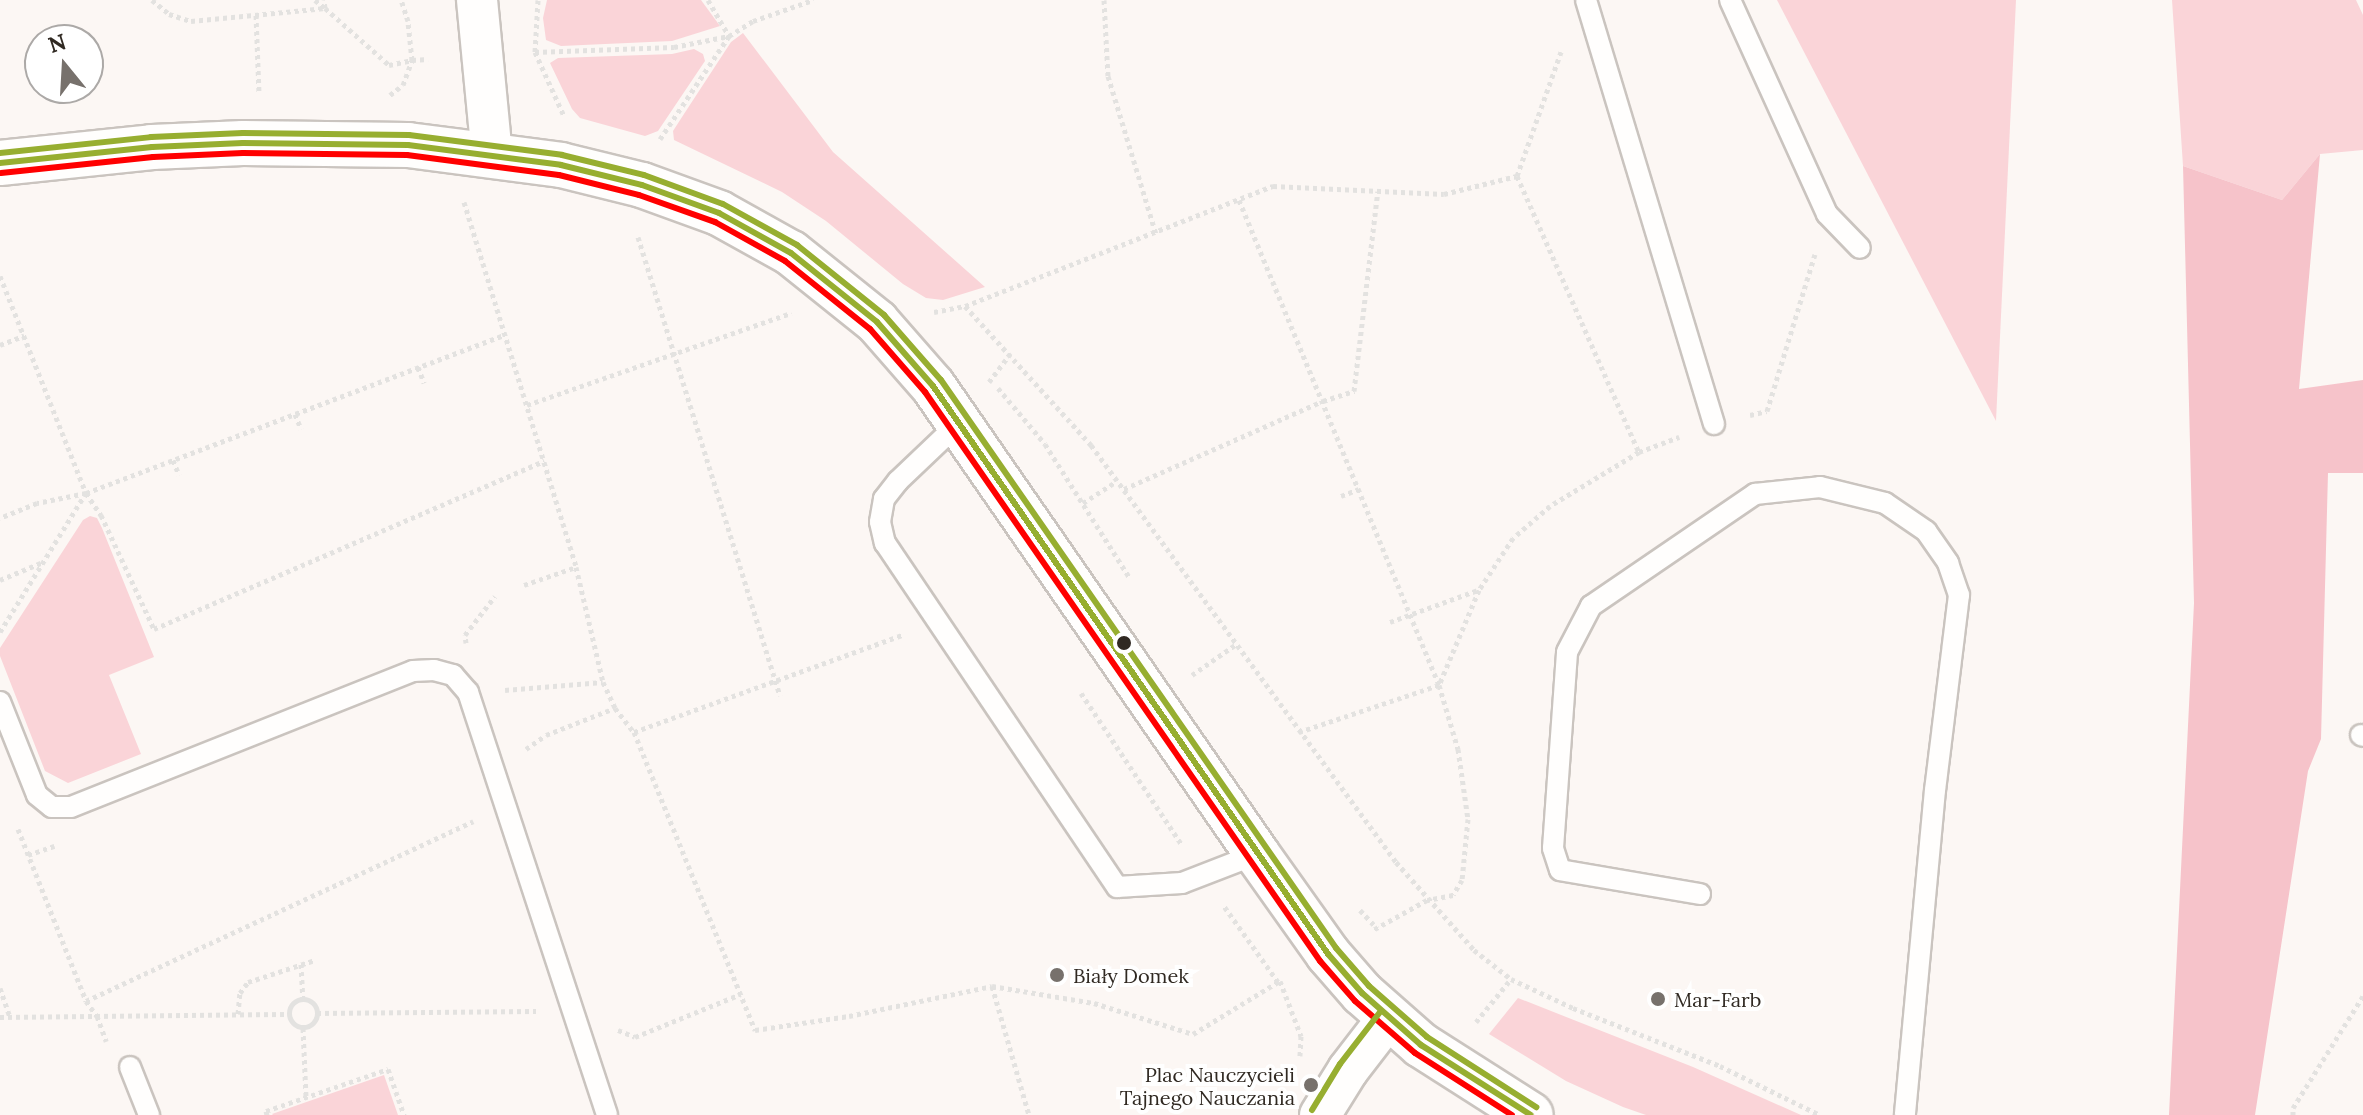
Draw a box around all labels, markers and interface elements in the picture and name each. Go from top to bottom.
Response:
north arrow [24,24,104,104]
text: N [45,27,70,59]
unlabelled marker [1116,635,1132,651]
place label: Biały Domek [1073,963,1189,987]
marker: Biały Domek [1048,966,1066,984]
place label: Mar-Farb [1674,987,1761,1011]
marker: Mar-Farb [1649,990,1667,1008]
place label: Plac Nauczycieli Tajnego Nauczania [1120,1062,1295,1109]
marker: Plac Nauczycieli Tajnego Nauczania [1302,1076,1320,1094]

